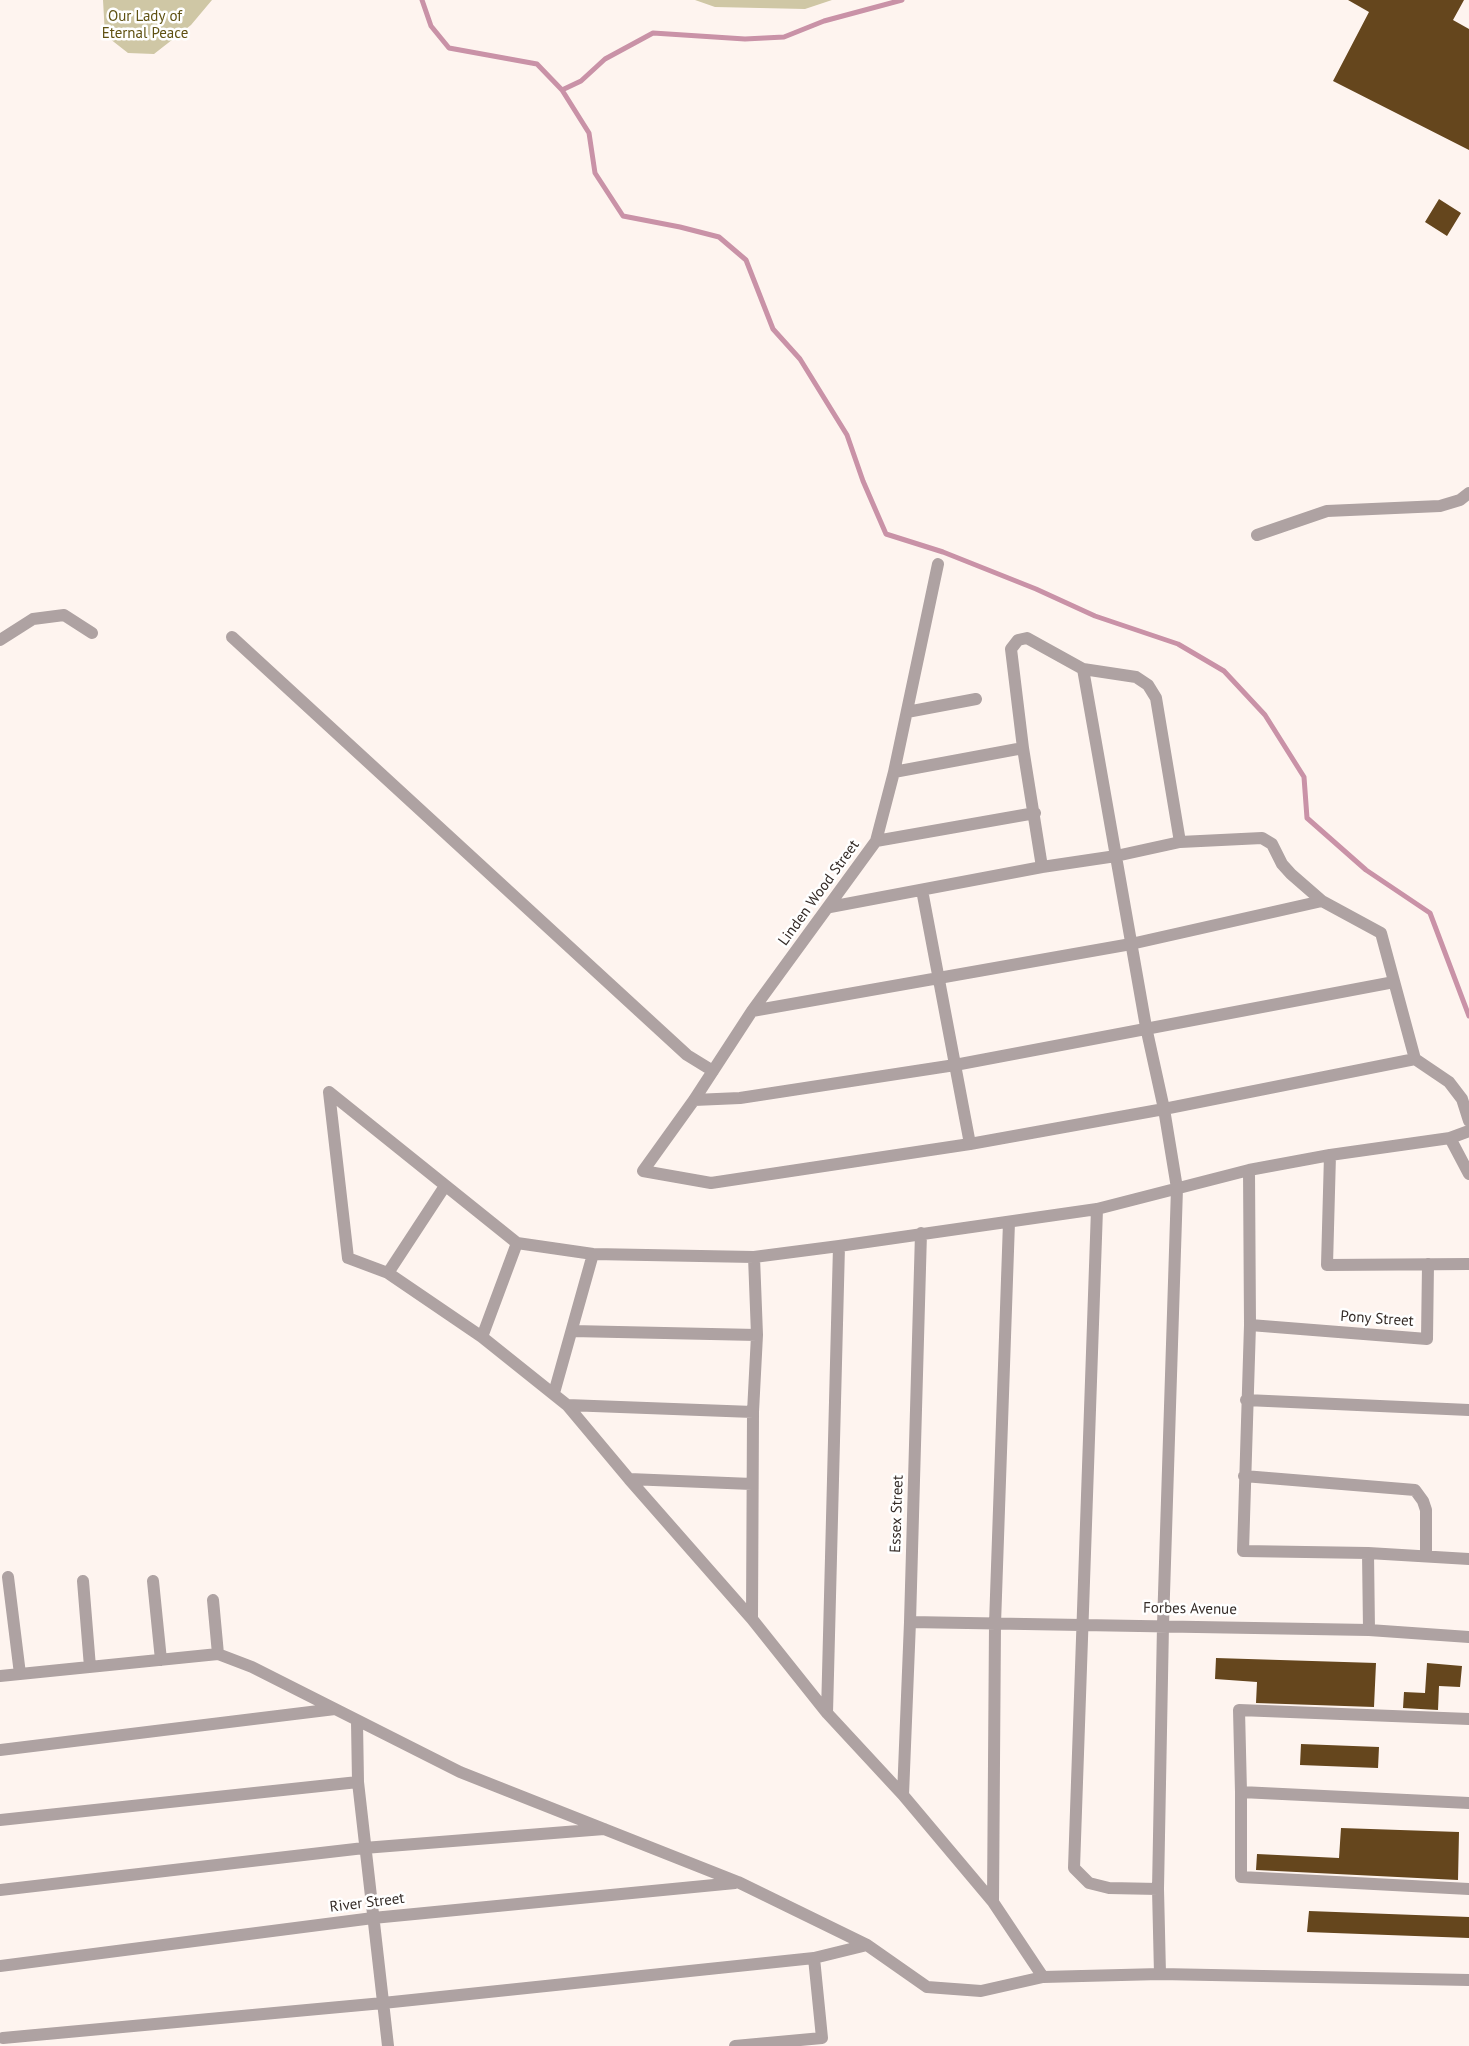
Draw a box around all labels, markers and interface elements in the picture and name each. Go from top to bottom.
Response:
park label: Our Lady of Eternal Peace [102,8,188,43]
street label: Linden Wood Street [775,837,863,949]
street label: Pony Street [1340,1307,1414,1331]
street label: Essex Street [887,1475,907,1553]
street label: Forbes Avenue [1143,1599,1237,1619]
street label: River Street [329,1889,405,1917]

